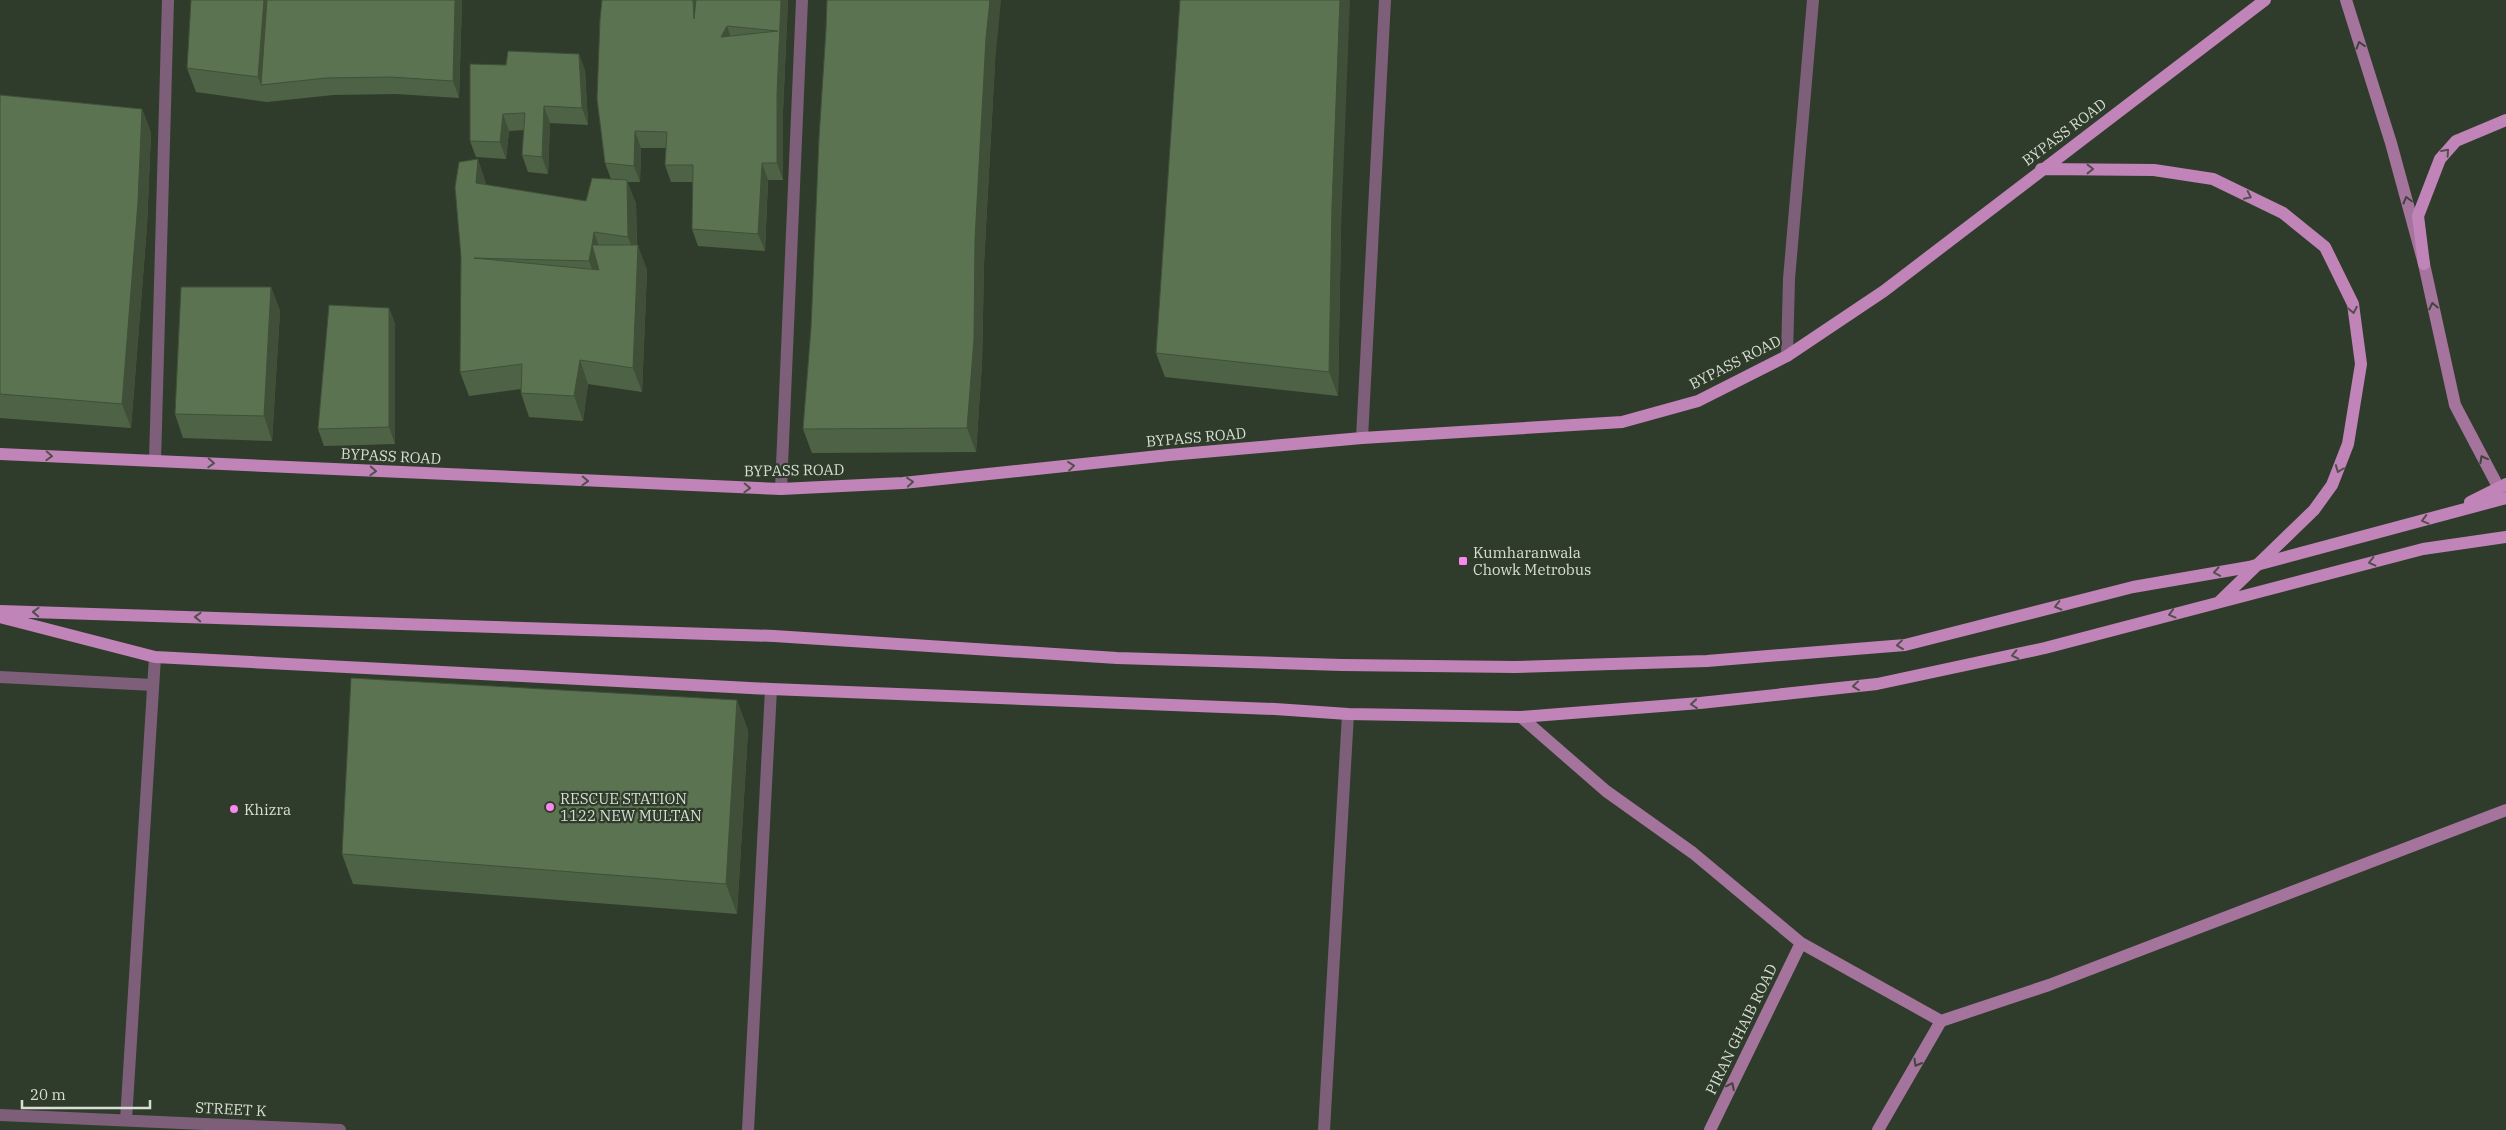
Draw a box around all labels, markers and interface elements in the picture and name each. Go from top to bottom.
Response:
one-way arrow [2356,41,2366,49]
street label: BYPASS ROAD [2018,94,2110,170]
one-way arrow [2440,149,2449,158]
one-way arrow [2086,164,2094,174]
one-way arrow [2243,190,2252,200]
one-way arrow [2402,197,2412,205]
one-way arrow [2428,302,2439,310]
one-way arrow [2347,305,2358,314]
street label: BYPASS ROAD [1686,331,1784,393]
street label: BYPASS ROAD [1145,423,1247,451]
street label: BYPASS ROAD [340,444,442,468]
one-way arrow [45,451,53,461]
one-way arrow [2479,455,2489,464]
one-way arrow [207,458,215,469]
street label: BYPASS ROAD [744,460,844,480]
one-way arrow [1068,461,1076,472]
one-way arrow [2334,464,2345,473]
one-way arrow [370,466,378,476]
one-way arrow [581,475,589,486]
one-way arrow [906,477,914,488]
one-way arrow [744,482,752,493]
one-way arrow [2421,514,2430,525]
place label: Kumharanwala Chowk Metrobus [1473,543,1591,579]
marker: Kumharanwala Chowk Metrobus [1457,555,1469,567]
one-way arrow [2368,556,2377,567]
one-way arrow [2212,567,2221,577]
one-way arrow [2053,600,2062,611]
one-way arrow [32,606,40,617]
one-way arrow [2168,608,2177,619]
one-way arrow [194,612,202,623]
one-way arrow [1896,639,1904,649]
one-way arrow [2011,649,2020,659]
one-way arrow [1852,680,1860,691]
one-way arrow [1690,698,1698,709]
place label: RESCUE STATION 1122 NEW MULTAN [560,789,702,825]
place label: Khizra [244,800,291,819]
marker: RESCUE STATION 1122 NEW MULTAN [544,801,556,813]
marker: Khizra [228,803,240,815]
street label: PIRAN GHAIB ROAD [1701,961,1781,1097]
one-way arrow [1913,1057,1923,1066]
scale bar [22,1078,150,1110]
one-way arrow [1725,1082,1735,1091]
text: 20 m [30,1085,66,1104]
street label: STREET K [195,1098,268,1120]

